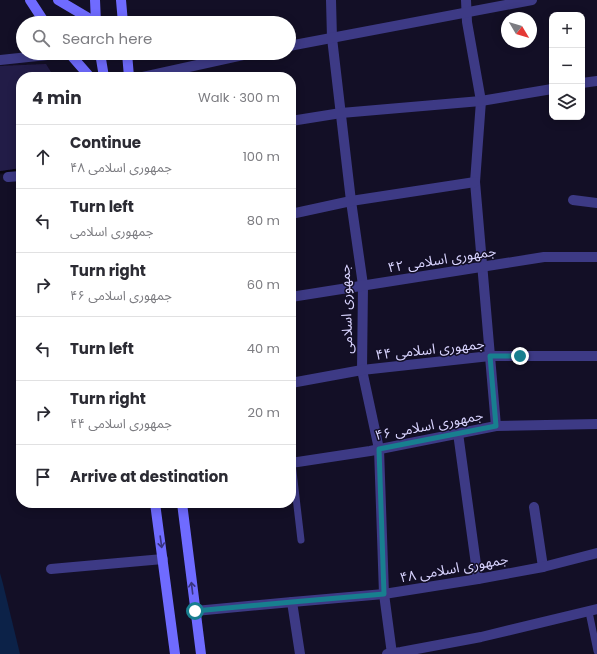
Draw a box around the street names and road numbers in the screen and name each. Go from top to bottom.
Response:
street label: جمهوری اسلامی ۴۲ [386,241,498,277]
street label: جمهوری اسلامی [334,264,358,354]
street label: جمهوری اسلامی ۴۴ [374,333,486,365]
street label: جمهوری اسلامی ۴۶ [373,405,485,445]
street label: جمهوری اسلامی ۴۸ [398,549,510,587]

